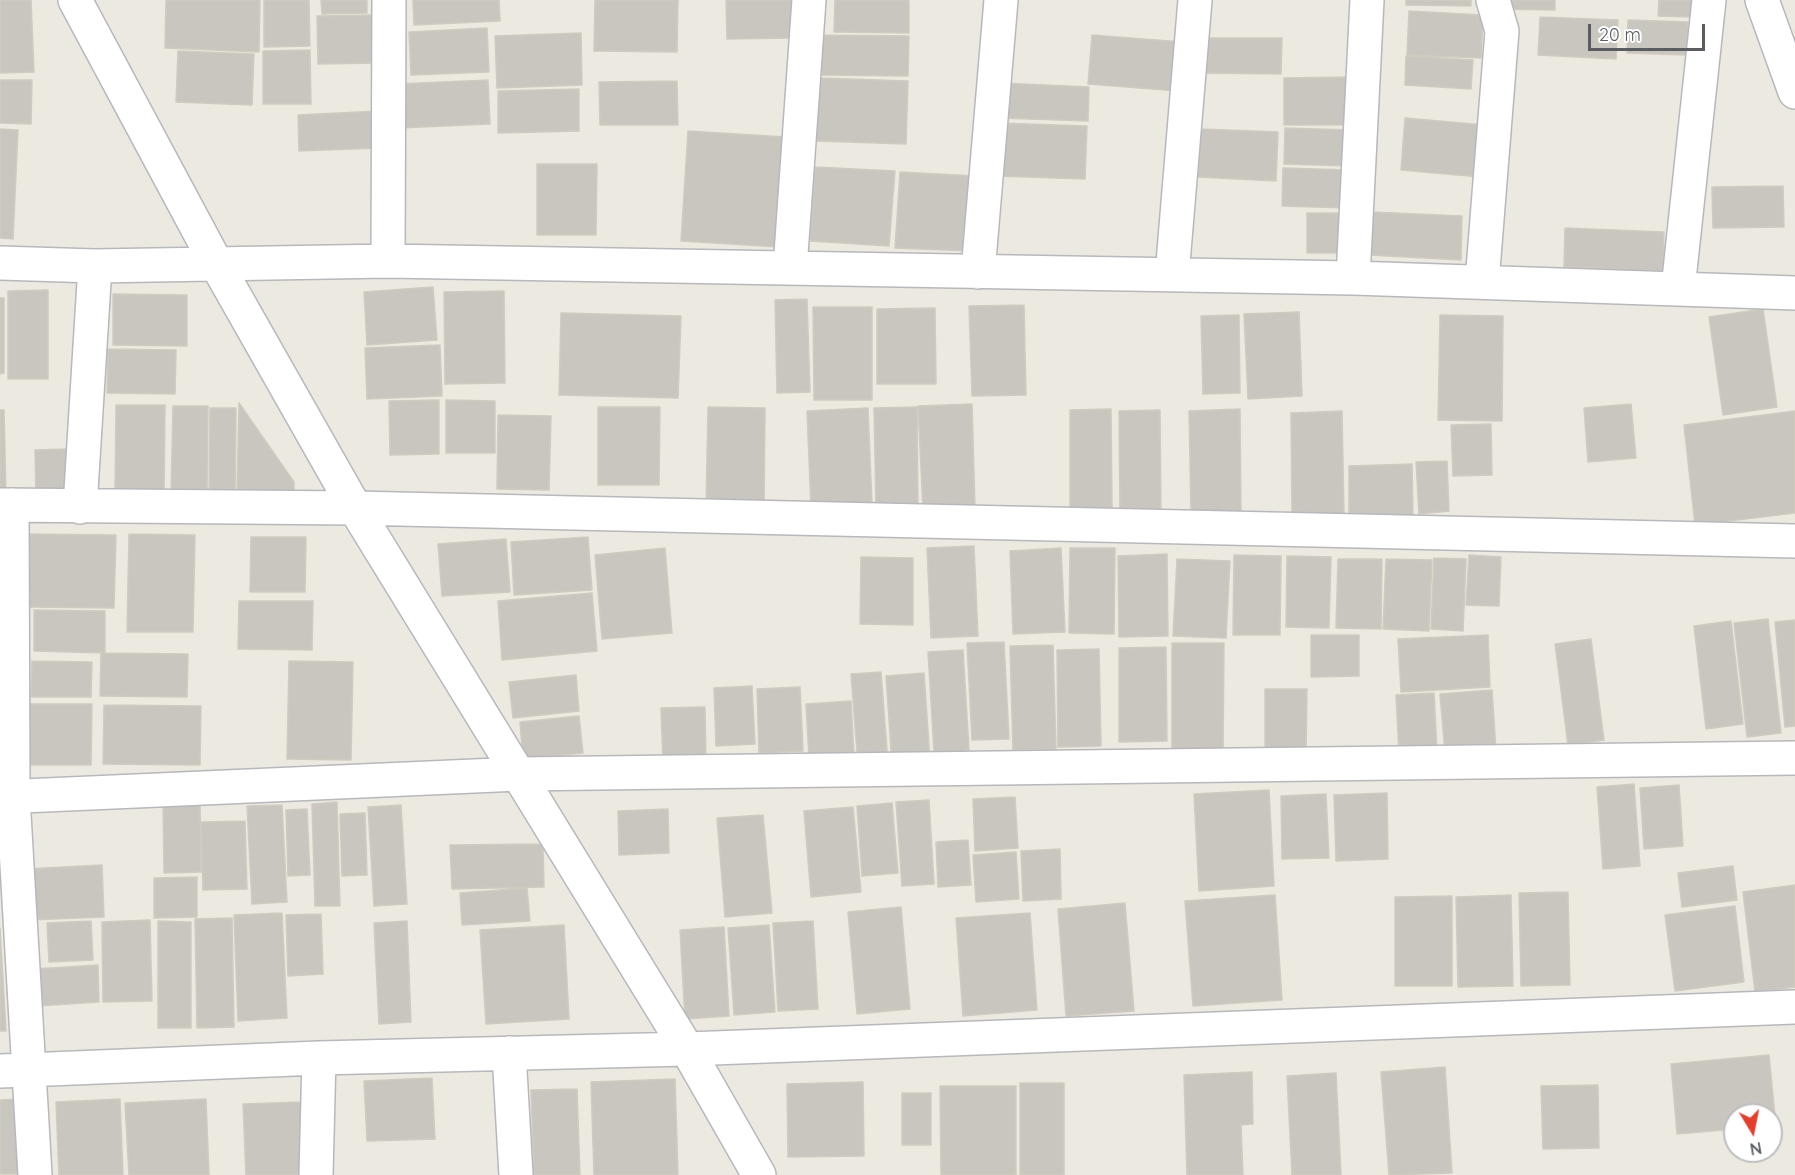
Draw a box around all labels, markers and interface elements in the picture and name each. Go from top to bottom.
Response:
scale bar [1591,12,1708,50]
text: 20 m [1599,23,1641,46]
north arrow [1723,1103,1783,1163]
text: N [1748,1138,1763,1160]

